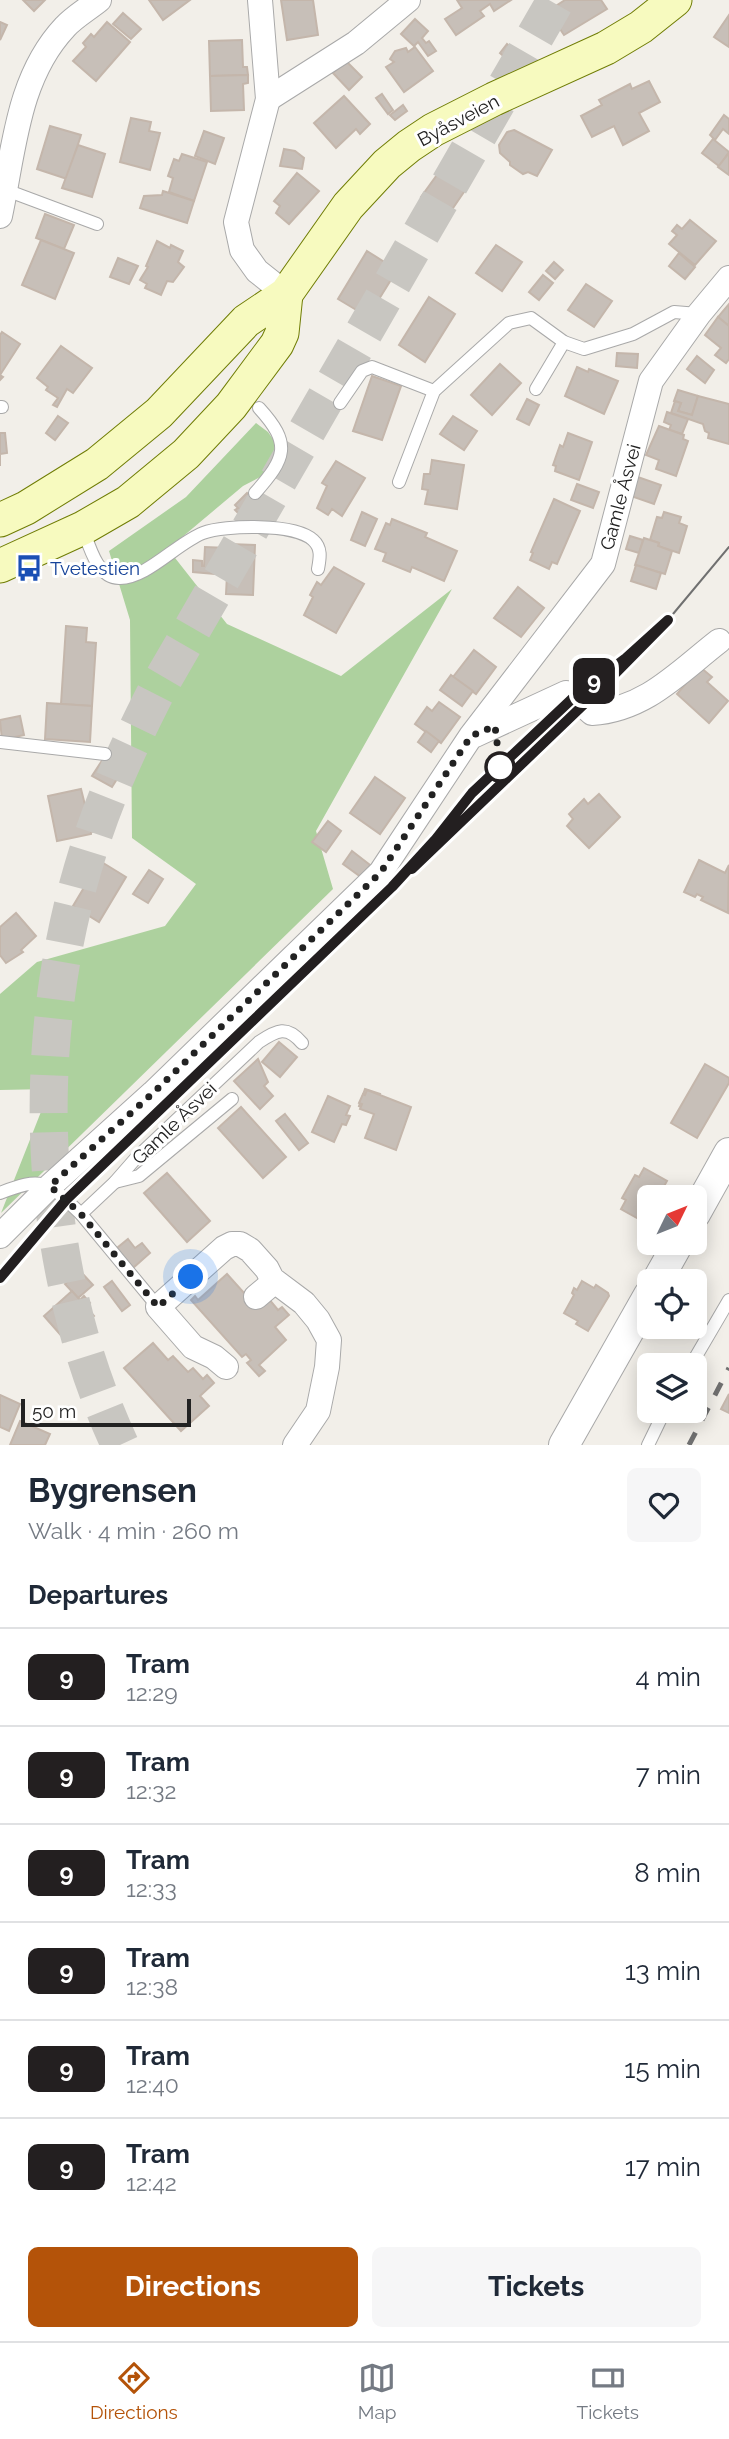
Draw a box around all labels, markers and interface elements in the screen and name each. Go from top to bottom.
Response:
street label: Byåsveien [413,89,503,151]
street label: Gamle Åsvei [595,442,645,552]
bus stop icon: Tvetestien [14,553,44,583]
place label: Tvetestien [50,557,140,579]
line badge: 9 [571,658,617,704]
text: 9 [587,666,601,695]
unlabelled marker [485,752,515,782]
street label: Gamle Åsvei [127,1077,221,1169]
north arrow [637,1185,707,1255]
map controls [637,1185,707,1423]
your location [173,1259,208,1294]
button: locate [637,1269,707,1339]
button: layers [637,1353,707,1423]
scale bar [21,1396,191,1428]
text: 50 m [32,1400,76,1422]
button: heart [627,1468,701,1542]
text: Bygrensen [28,1471,197,1510]
text: Walk · 4 min · 260 m [28,1517,239,1544]
text: Departures [28,1580,168,1610]
text: Tram [126,1649,190,1679]
text: 9 [59,1662,74,1691]
text: 4 min [635,1662,701,1692]
text: 12:29 [126,1679,178,1706]
text: Tram [126,1747,190,1777]
text: 9 [59,1760,74,1789]
text: 7 min [636,1760,701,1790]
text: 12:32 [126,1777,176,1804]
text: Tram [126,1845,190,1875]
text: 9 [59,1858,74,1887]
text: 8 min [634,1858,701,1888]
text: 12:33 [126,1875,177,1902]
text: Tram [126,1943,190,1973]
text: 9 [59,1956,74,1985]
text: 13 min [625,1956,701,1986]
text: 12:38 [126,1973,178,2000]
text: Tram [126,2041,190,2071]
text: 9 [59,2054,74,2083]
text: 15 min [624,2054,701,2084]
text: 12:40 [126,2071,179,2098]
text: Tram [126,2139,190,2169]
text: 9 [59,2152,74,2181]
text: 17 min [625,2152,701,2182]
text: 12:42 [126,2169,177,2196]
button: Directions [28,2247,358,2327]
button: Tickets [372,2247,701,2327]
tab: Directions [90,2359,178,2423]
tab: Map [358,2359,397,2423]
tab: Tickets [577,2359,639,2423]

